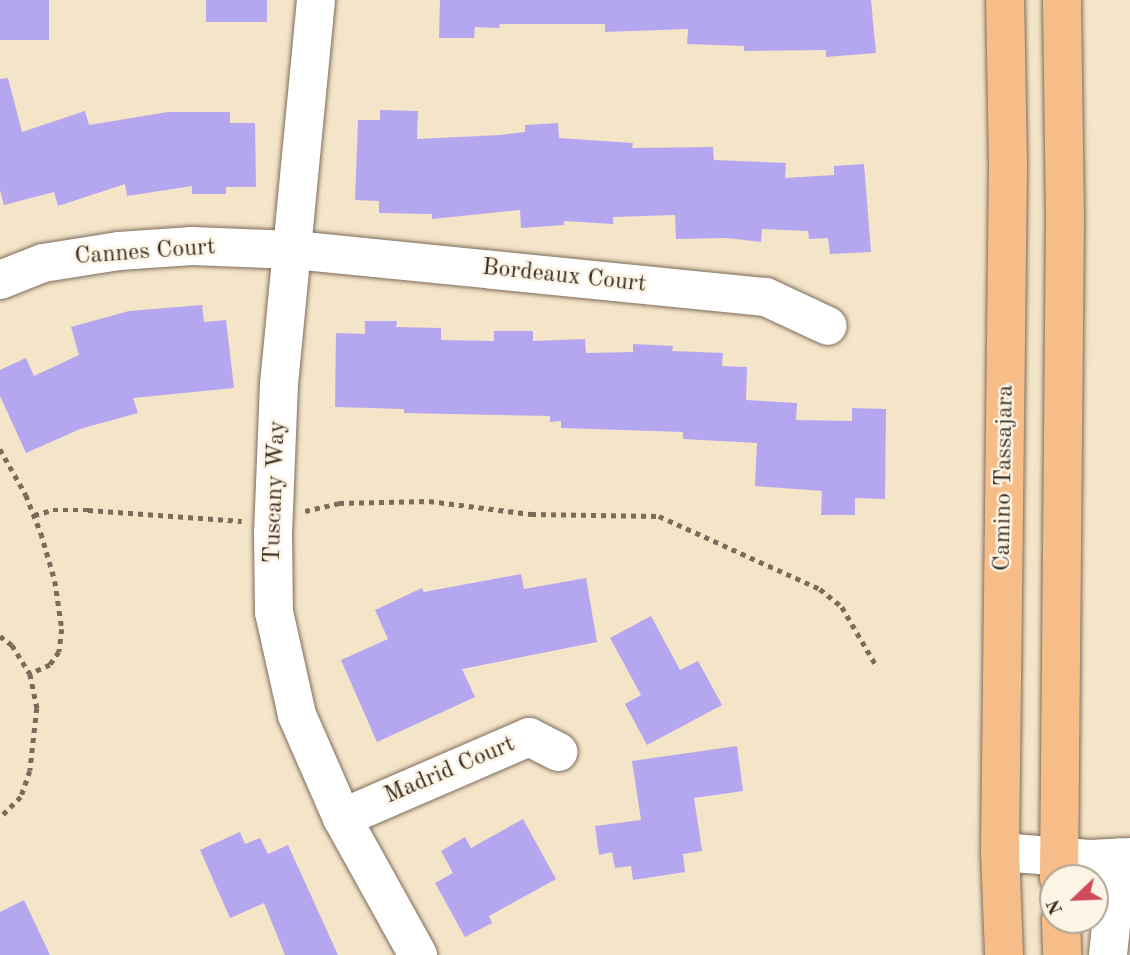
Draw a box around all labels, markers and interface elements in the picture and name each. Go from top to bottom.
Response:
street label: Cannes Court [74,234,216,272]
street label: Bordeaux Court [481,254,647,300]
street label: Camino Tassajara [989,384,1021,572]
street label: Tuscany Way [259,420,293,564]
street label: Madrid Court [380,731,520,811]
north arrow [1039,864,1109,934]
text: N [1044,896,1068,917]

